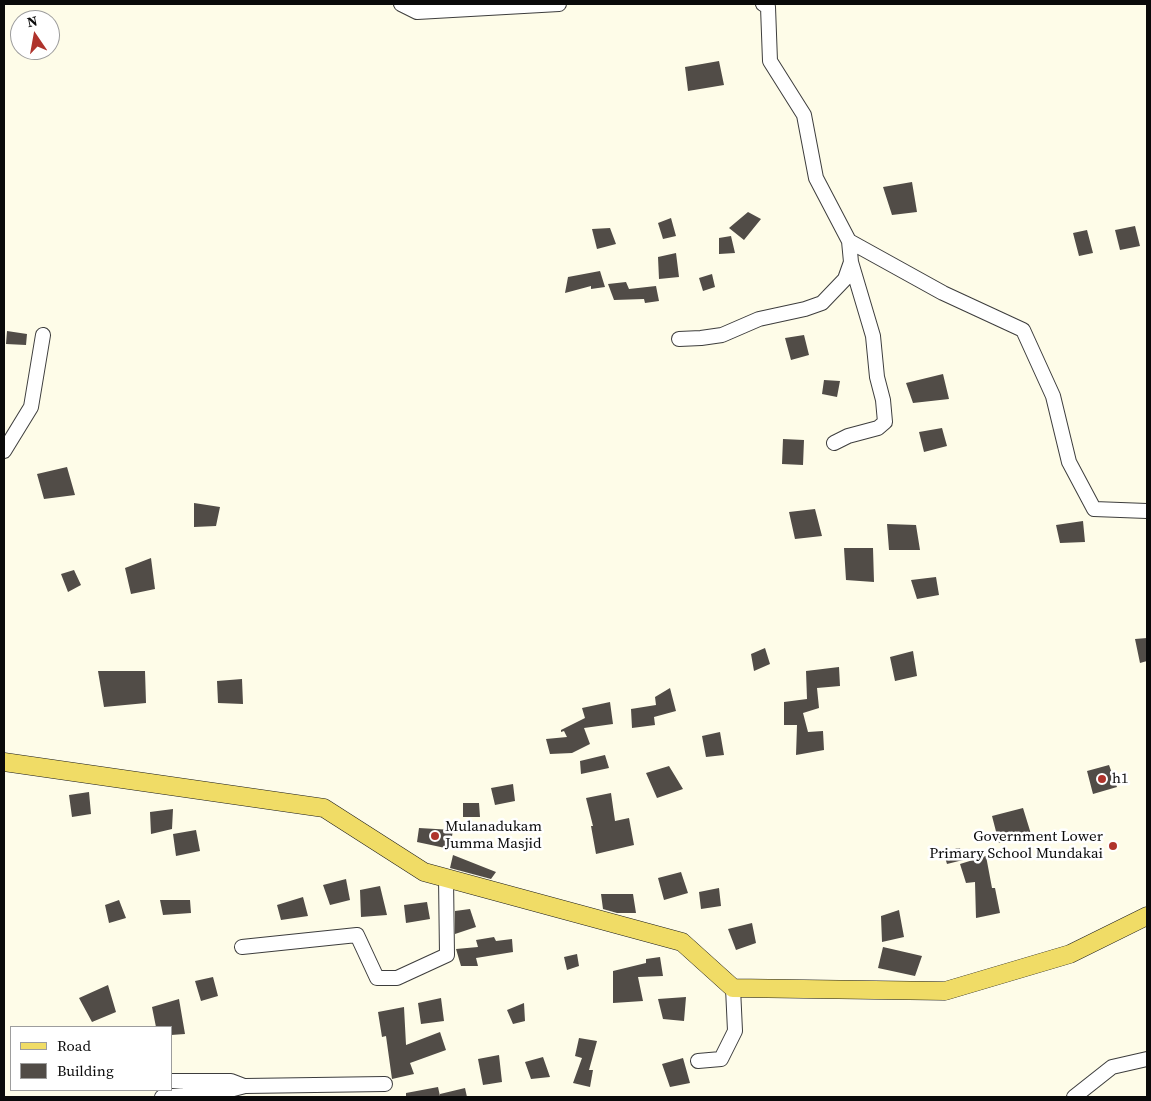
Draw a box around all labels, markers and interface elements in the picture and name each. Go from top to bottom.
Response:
north arrow [10,10,60,60]
text: N [25,10,39,32]
place label: h1 [1112,770,1129,788]
marker: h1 [1096,773,1108,785]
place label: Mulanadukam Jumma Masjid [445,818,542,853]
place label: Government Lower Primary School Mundakai [929,828,1103,863]
marker: Mulanadukam Jumma Masjid [429,830,441,842]
marker: Government Lower Primary School Mundakai [1107,840,1119,852]
legend [10,1026,172,1091]
text: Road [57,1035,91,1056]
text: Building [57,1060,114,1081]

